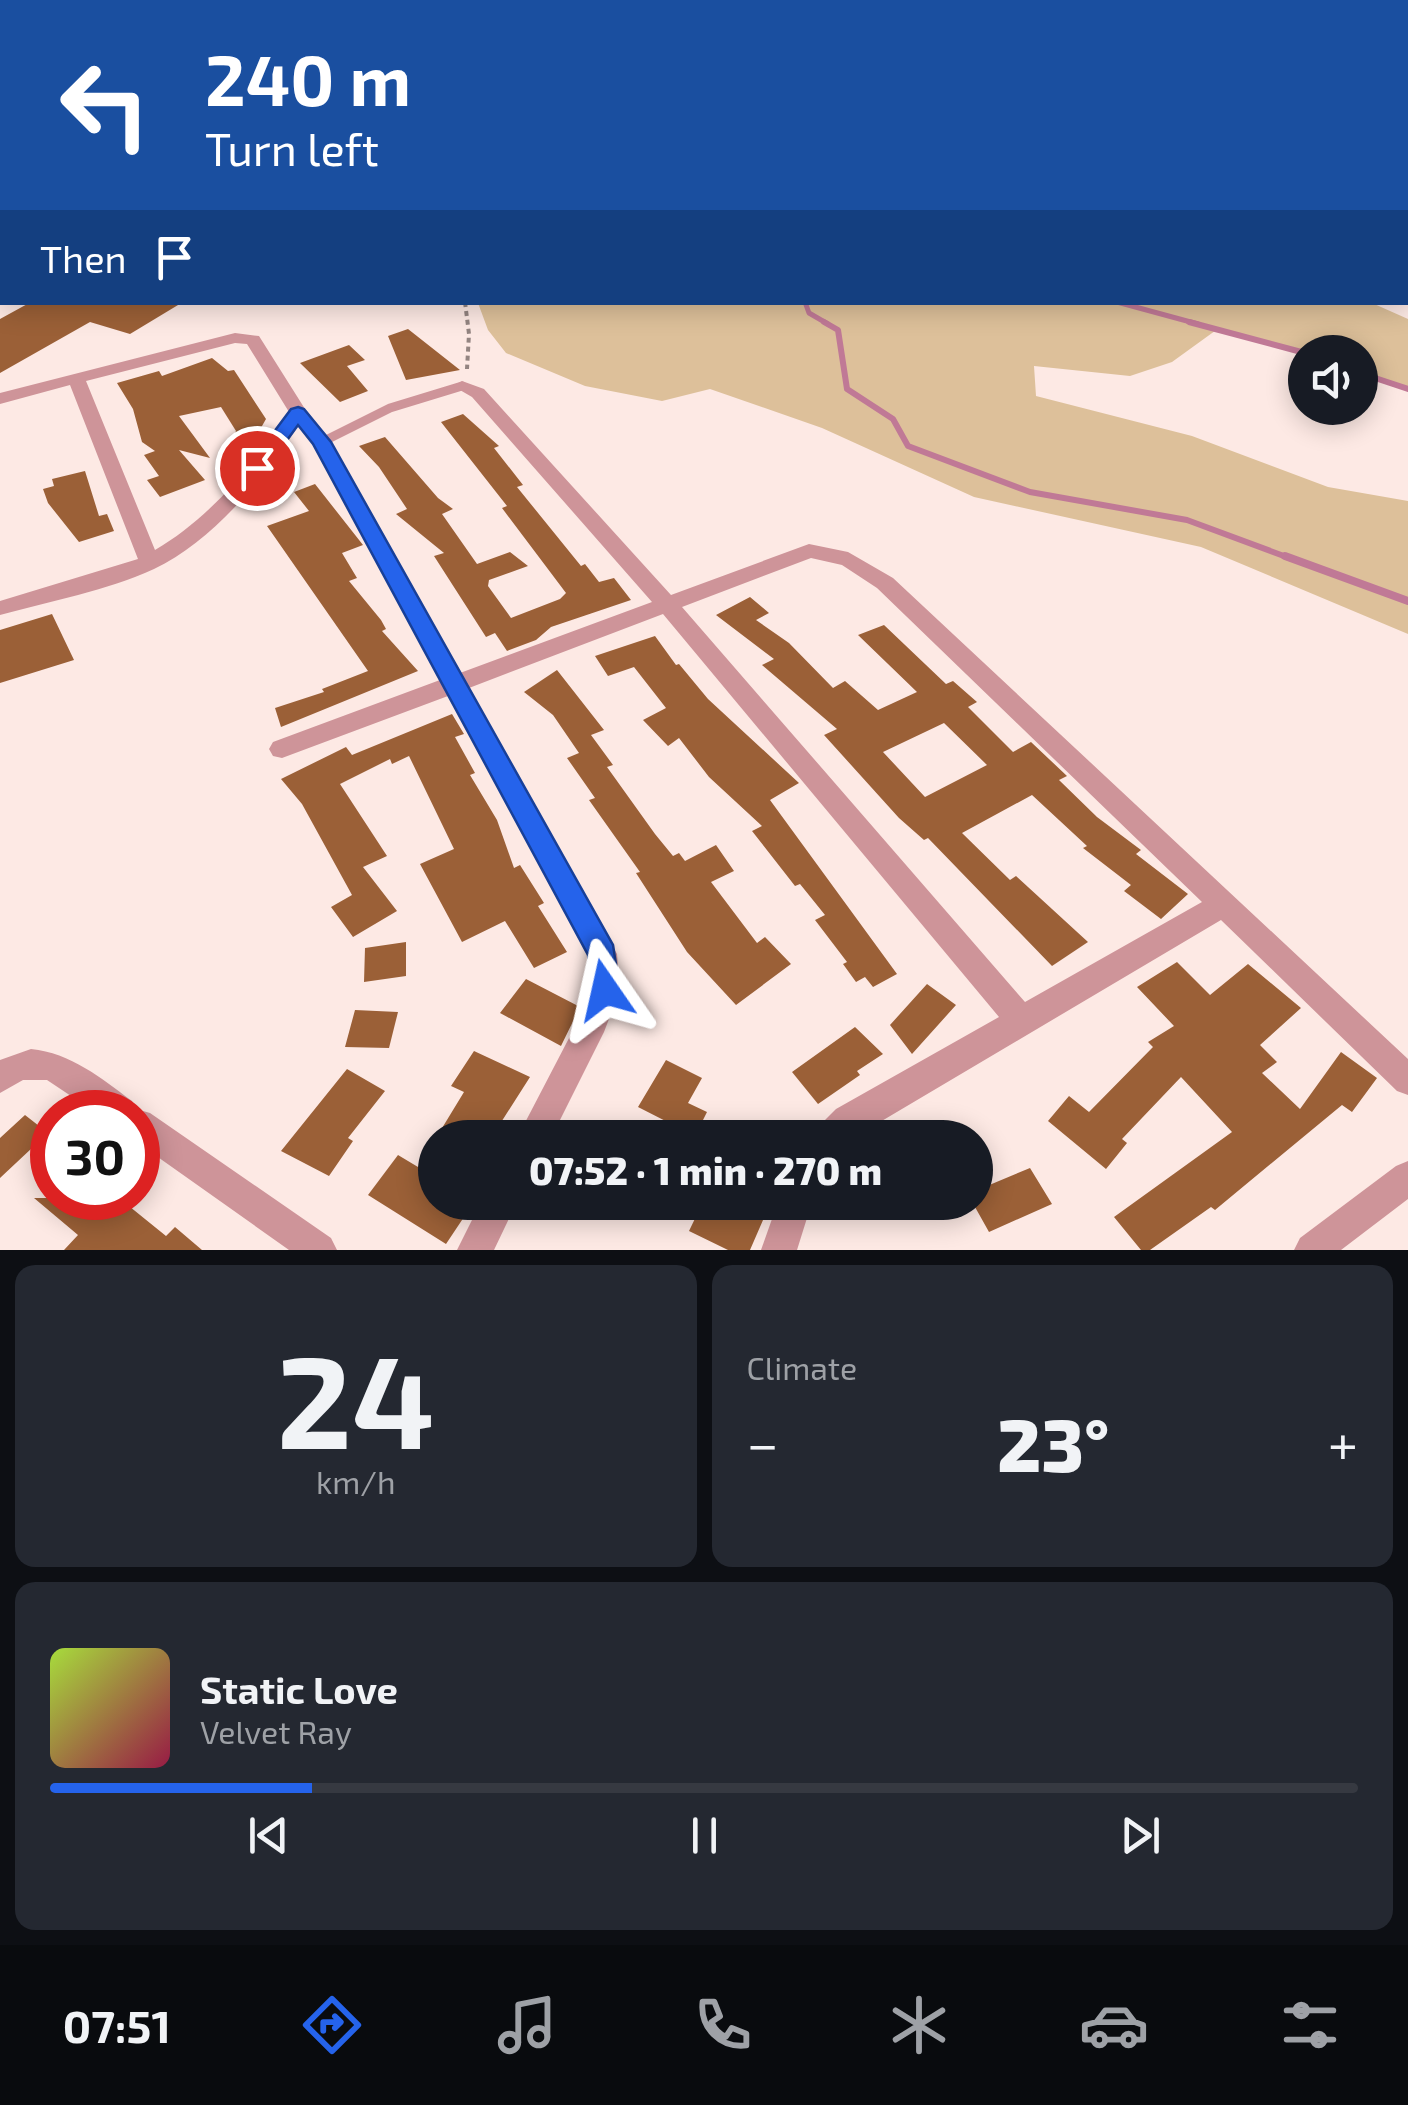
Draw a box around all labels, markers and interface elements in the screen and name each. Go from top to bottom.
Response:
text: 240 m [205,36,411,120]
icon: left [40,40,170,170]
text: Turn left [205,121,379,175]
icon: arrive [147,230,202,285]
text: Then [40,235,127,281]
map controls [1288,335,1378,425]
button: sound [1288,335,1378,425]
pin [215,426,300,511]
icon: arrive [230,441,285,496]
position arrow [553,938,657,1042]
speed limit sign: 30 [30,1090,160,1220]
text: 07:52 · 1 min · 270 m [529,1147,882,1193]
text: 24 [277,1319,435,1475]
text: Climate [747,1348,857,1386]
text: 23° [997,1397,1109,1487]
text: − [747,1409,779,1475]
text: + [1328,1409,1358,1475]
text: km/h [316,1462,395,1500]
text: Static Love [200,1666,398,1712]
text: Velvet Ray [200,1712,352,1750]
icon: previous [241,1808,296,1863]
icon: pause [677,1808,732,1863]
icon: next [1113,1808,1168,1863]
icon: directions [297,1990,367,2060]
icon: music [492,1990,562,2060]
icon: phone [688,1990,758,2060]
icon: climate [884,1990,954,2060]
icon: car [1079,1990,1149,2060]
icon: filters [1275,1990,1345,2060]
text: 07:51 [63,1998,171,2052]

